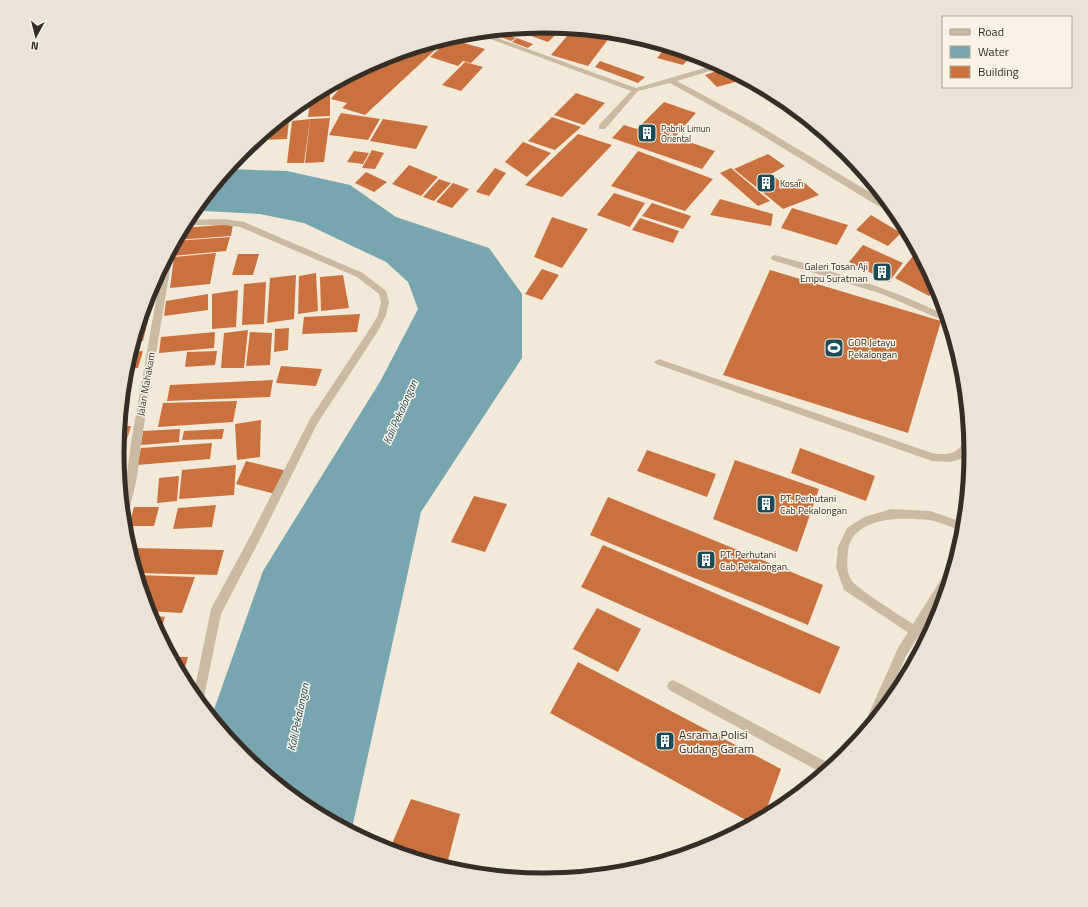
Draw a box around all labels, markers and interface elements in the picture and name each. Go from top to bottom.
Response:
north arrow [16,16,56,56]
legend [942,16,1072,88]
text: Road [978,22,1004,41]
text: N [30,38,40,54]
text: Water [978,42,1009,61]
text: Building [978,62,1019,81]
building icon: Pabrik Limun Oriental [636,122,658,144]
place label: Pabrik Limun Oriental [661,122,710,145]
building icon: Kosan [755,172,777,194]
place label: Kosan [780,177,803,190]
place label: Galeri Tosan Aji Empu Suratman [800,259,868,286]
building icon: Galeri Tosan Aji Empu Suratman [871,261,893,283]
place label: GOR Jetayu Pekalongan [848,335,897,362]
sports icon: GOR Jetayu Pekalongan [823,337,845,359]
street label: Jalan Mahakam [133,351,159,417]
water label: Kali Pekalongan [379,377,422,447]
place label: PT. Perhutani Cab Pekalongan [780,491,847,518]
building icon: PT. Perhutani Cab Pekalongan [755,493,777,515]
place label: PT. Perhutani Cab Pekalongan. [720,547,789,574]
building icon: PT. Perhutani Cab Pekalongan. [695,549,717,571]
water label: Kali Pekalongan [283,681,313,752]
place label: Asrama Polisi Gudang Garam [679,725,754,758]
building icon: Asrama Polisi Gudang Garam [654,730,676,752]

